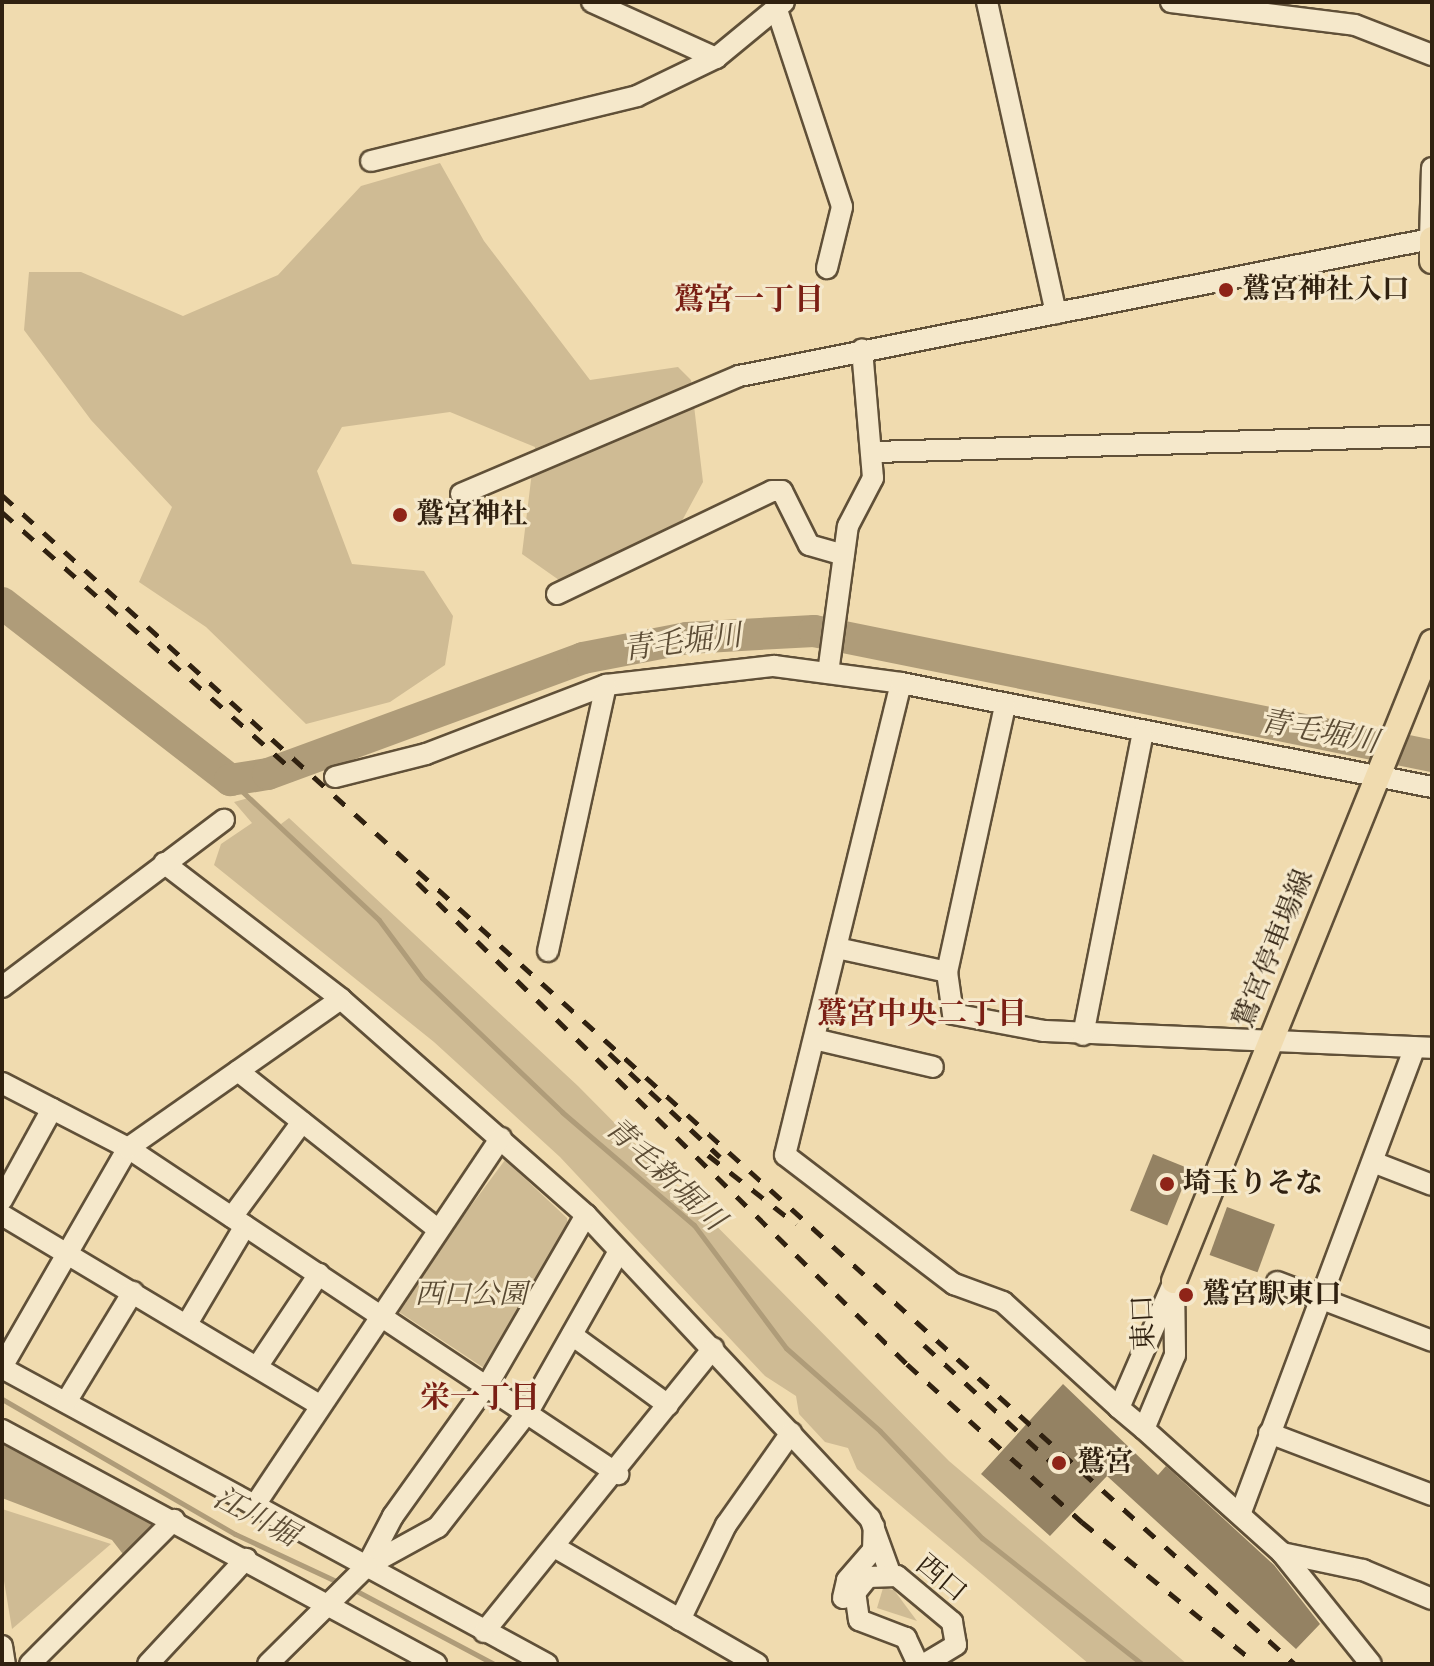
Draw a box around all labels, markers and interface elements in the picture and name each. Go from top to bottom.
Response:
place label: 鷲宮神社入口 [1242,273,1410,307]
marker: 鷲宮神社入口 [1217,281,1235,299]
district label: 鷲宮一丁目 [674,283,824,319]
place label: 鷲宮神社 [416,498,528,532]
marker: 鷲宮神社 [391,506,409,524]
water label: 青毛堀川 [620,619,744,669]
water label: 青毛堀川 [1257,704,1381,762]
street label: 鷲宮停車場線 [1227,865,1321,1033]
district label: 鷲宮中央二丁目 [817,997,1027,1033]
water label: 青毛新堀川 [597,1111,731,1239]
place label: 埼玉りそな [1183,1167,1323,1201]
marker: 埼玉りそな [1158,1175,1176,1193]
park label: 西口公園 [415,1278,527,1312]
place label: 鷲宮駅東口 [1202,1278,1342,1312]
marker: 鷲宮駅東口 [1177,1286,1195,1304]
street label: 東口 [1126,1294,1162,1352]
district label: 栄一丁目 [420,1381,540,1417]
place label: 鷲宮 [1077,1446,1133,1480]
marker: 鷲宮 [1048,1452,1070,1474]
water label: 江川堀 [207,1481,303,1555]
street label: 西口 [909,1548,973,1610]

